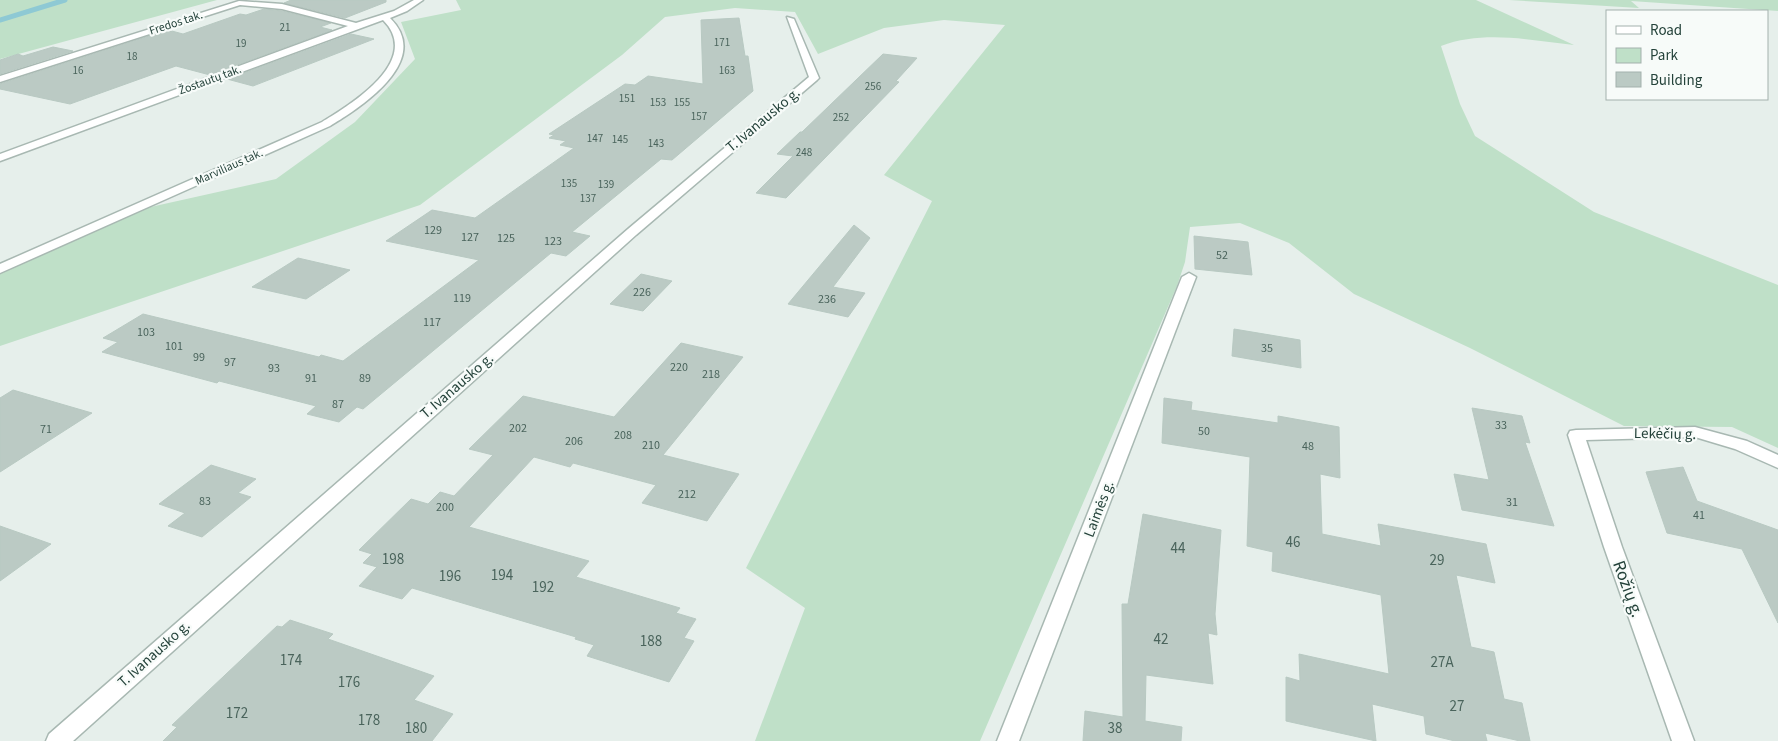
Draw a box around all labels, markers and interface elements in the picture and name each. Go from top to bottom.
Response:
street label: Fredos tak. [147,6,205,40]
legend [1606,10,1768,100]
house number: 21 [280,20,290,35]
text: Road [1650,20,1682,41]
house number: 171 [714,35,730,50]
house number: 19 [236,36,246,51]
text: Park [1650,45,1679,66]
house number: 18 [127,49,138,64]
street label: Žostautų tak. [176,61,244,99]
house number: 16 [73,63,84,78]
house number: 163 [719,63,735,78]
text: Building [1650,70,1703,91]
house number: 256 [865,79,882,94]
street label: T. Ivanausko g. [721,83,805,157]
house number: 151 [619,91,635,106]
house number: 153 [650,95,666,110]
house number: 155 [674,95,690,110]
house number: 157 [691,109,707,124]
house number: 252 [833,110,849,125]
house number: 147 [587,131,603,146]
house number: 145 [612,132,628,147]
house number: 143 [648,136,664,151]
street label: Marviliaus tak. [192,144,266,190]
house number: 248 [796,145,813,160]
house number: 135 [561,176,577,191]
house number: 139 [598,177,614,192]
house number: 137 [580,191,596,206]
house number: 129 [424,222,442,239]
house number: 127 [461,229,479,246]
house number: 125 [497,230,515,247]
house number: 123 [544,233,562,250]
house number: 52 [1216,247,1228,264]
house number: 226 [633,284,651,301]
house number: 119 [453,290,471,307]
house number: 236 [818,291,836,308]
house number: 117 [423,314,441,331]
house number: 103 [137,324,155,341]
house number: 101 [165,338,183,355]
house number: 35 [1261,340,1273,357]
street label: T. Ivanausko g. [416,348,498,424]
house number: 99 [193,349,205,366]
house number: 97 [224,354,236,371]
house number: 220 [670,359,688,376]
house number: 93 [268,360,280,377]
house number: 218 [702,366,720,383]
house number: 91 [305,370,317,387]
house number: 89 [359,370,371,387]
house number: 87 [332,396,344,413]
house number: 33 [1495,417,1507,434]
house number: 202 [509,420,527,437]
house number: 71 [40,421,52,438]
house number: 50 [1198,423,1210,440]
street label: Lekėčių g. [1634,423,1696,445]
house number: 208 [614,427,632,444]
house number: 206 [565,433,583,450]
house number: 210 [642,437,660,454]
house number: 48 [1302,438,1314,455]
street label: Laimės g. [1079,478,1119,540]
house number: 212 [678,486,696,503]
house number: 83 [199,493,211,510]
house number: 31 [1506,494,1518,511]
house number: 200 [436,499,454,516]
house number: 41 [1693,507,1705,524]
house number: 46 [1286,532,1300,553]
house number: 44 [1171,538,1186,559]
house number: 198 [382,549,404,570]
house number: 29 [1430,550,1444,571]
street label: Rožių g. [1606,557,1650,621]
house number: 194 [491,565,514,586]
house number: 196 [439,566,461,587]
house number: 192 [532,577,554,598]
street label: T. Ivanausko g. [113,616,195,692]
house number: 42 [1154,629,1168,650]
house number: 188 [640,631,662,652]
house number: 174 [280,650,303,671]
house number: 27A [1430,652,1454,673]
house number: 176 [338,672,360,693]
house number: 27 [1450,696,1464,717]
house number: 172 [226,703,248,724]
house number: 178 [358,710,380,731]
house number: 180 [405,718,427,739]
house number: 38 [1108,718,1122,739]

